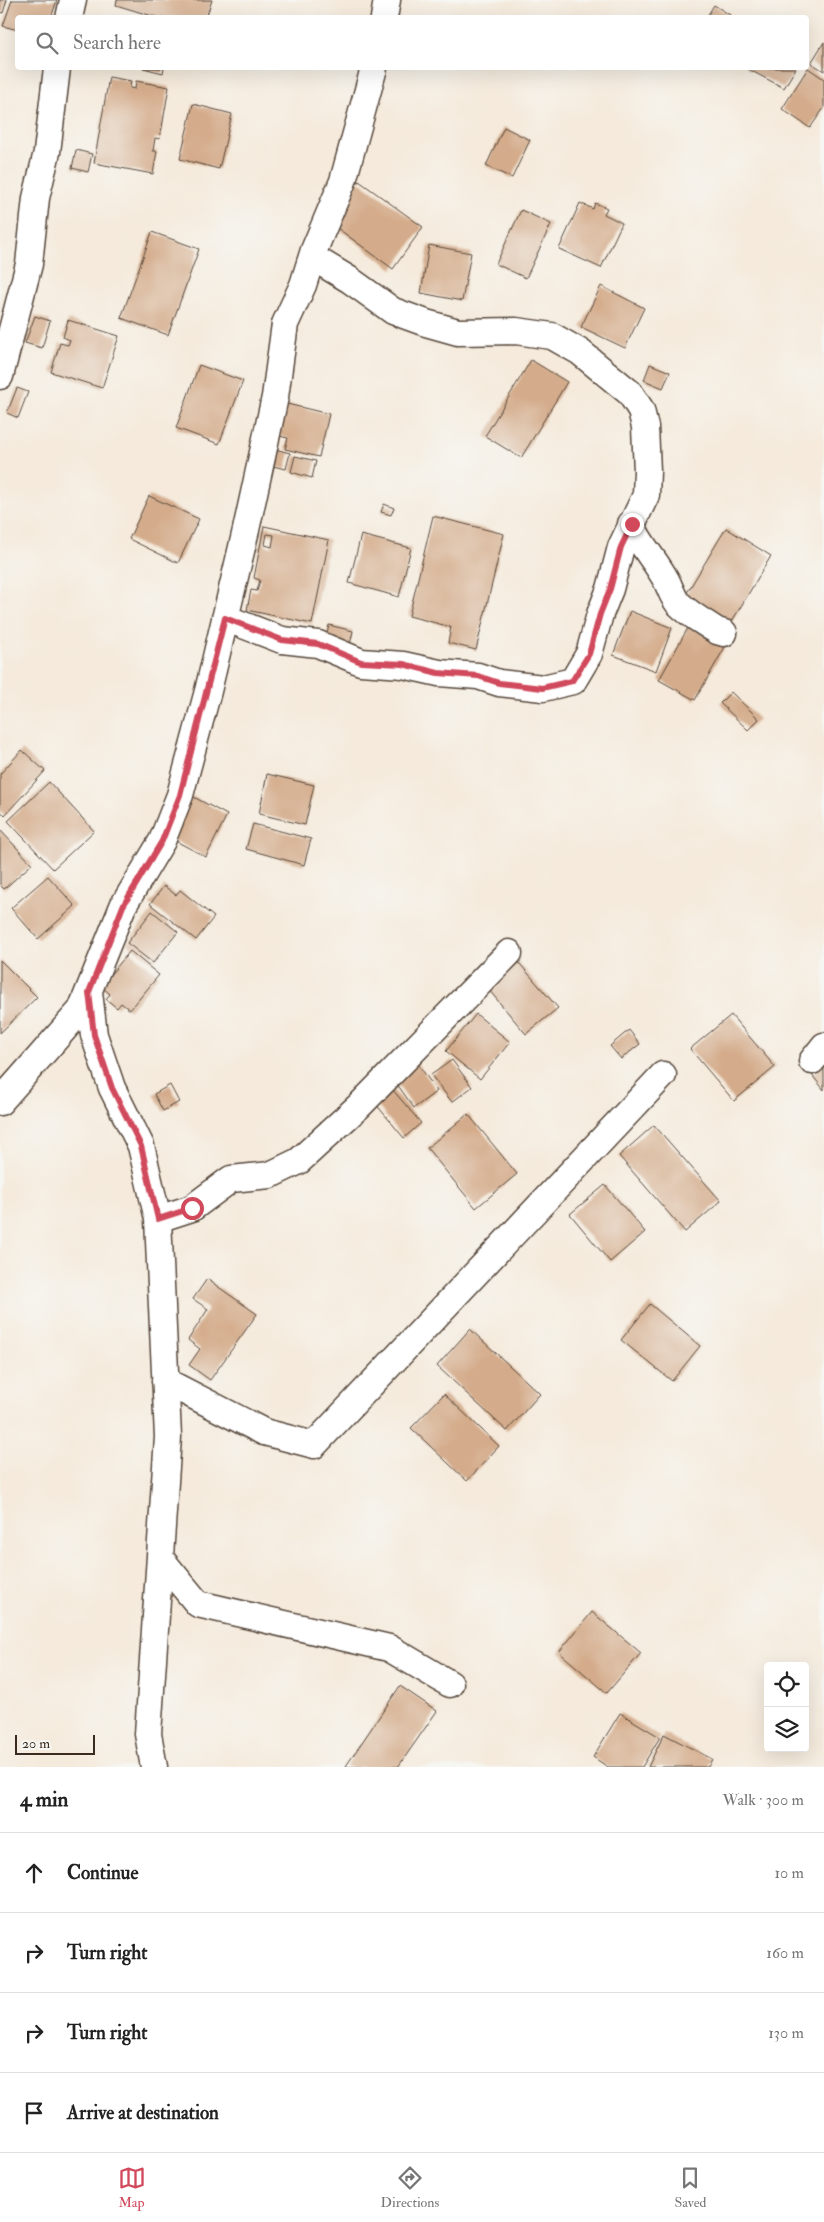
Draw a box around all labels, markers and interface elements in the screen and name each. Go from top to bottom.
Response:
search box [15,15,809,70]
icon: search [33,29,61,57]
text: Search here [73,31,161,55]
route end [621,513,644,536]
route start [181,1197,204,1220]
map controls [764,1662,809,1752]
button: locate [764,1662,809,1707]
button: layers [764,1707,809,1752]
scale bar [15,1732,95,1755]
text: 20 m [22,1735,50,1752]
text: 4 min [20,1786,68,1813]
text: Walk · 300 m [723,1790,804,1810]
icon: ahead [20,1859,48,1887]
text: Continue [67,1861,138,1885]
text: 10 m [774,1863,804,1883]
icon: right [20,1939,48,1967]
text: Turn right [67,1941,147,1965]
text: 160 m [766,1943,804,1963]
icon: right [20,2019,48,2047]
text: Turn right [67,2021,147,2045]
text: 130 m [768,2023,804,2043]
icon: arrive [20,2099,48,2127]
text: Arrive at destination [67,2101,219,2125]
tab: Map [118,2164,146,2211]
tab: Directions [381,2164,439,2211]
tab: Saved [674,2164,706,2211]

